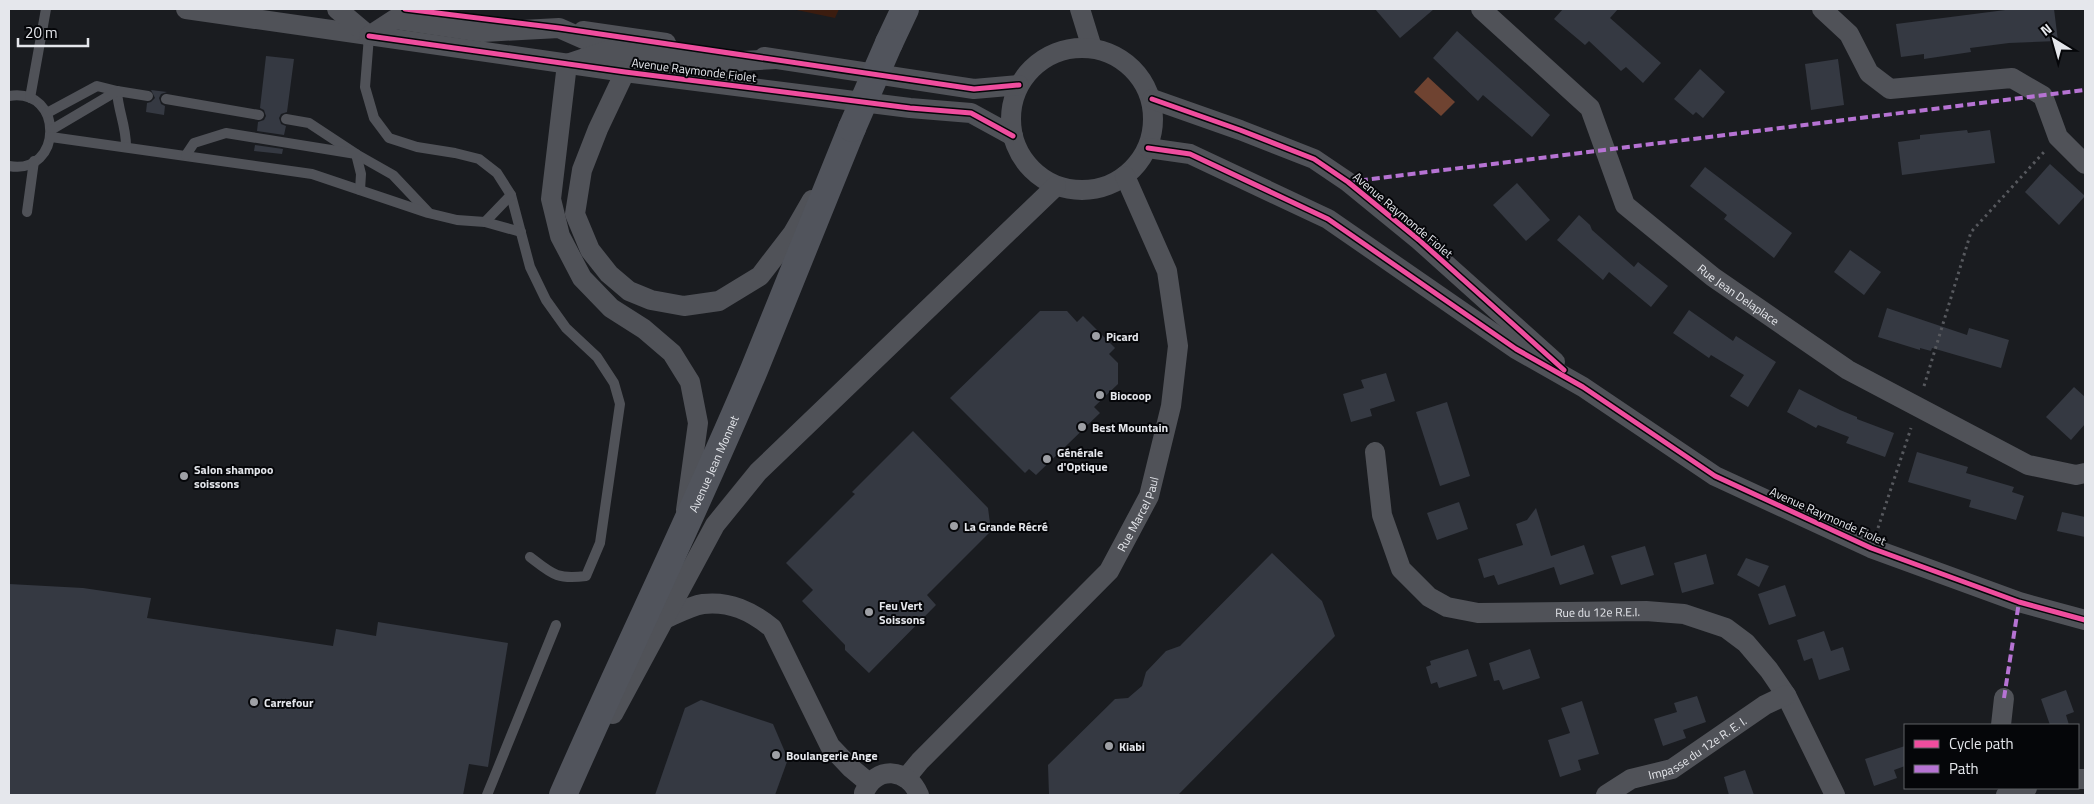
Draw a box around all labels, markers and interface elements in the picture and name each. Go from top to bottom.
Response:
scale bar [18,15,88,47]
north arrow [2029,15,2079,65]
text: N [2036,18,2056,41]
text: 20 m [25,21,58,44]
street label: Avenue Raymonde Fiolet [631,53,758,87]
street label: Avenue Raymonde Fiolet [1349,167,1458,263]
street label: Rue Jean Delaplace [1694,259,1783,330]
place label: Picard [1106,327,1139,346]
marker: Picard [1090,330,1102,342]
place label: Biocoop [1110,386,1152,405]
marker: Biocoop [1094,389,1106,401]
street label: Avenue Jean Monnet [683,411,743,515]
place label: Best Mountain [1092,418,1168,437]
marker: Best Mountain [1076,421,1088,433]
place label: Générale d'Optique [1057,443,1108,476]
marker: Générale d'Optique [1041,453,1053,465]
place label: Salon shampoo soissons [194,460,273,493]
marker: Salon shampoo soissons [178,470,190,482]
street label: Rue Marcel Paul [1112,475,1163,555]
street label: Avenue Raymonde Fiolet [1767,482,1890,551]
place label: La Grande Récré [964,517,1048,536]
marker: La Grande Récré [948,520,960,532]
place label: Feu Vert Soissons [879,596,925,629]
street label: Rue du 12e R.E.I. [1555,602,1640,622]
marker: Feu Vert Soissons [863,606,875,618]
place label: Carrefour [264,693,314,712]
marker: Carrefour [248,696,260,708]
street label: Impasse du 12e R. E. I. [1646,711,1750,784]
legend [1904,724,2079,789]
text: Cycle path [1949,732,2014,755]
place label: Kiabi [1119,737,1145,756]
marker: Kiabi [1103,740,1115,752]
place label: Boulangerie Ange [786,746,878,765]
marker: Boulangerie Ange [770,749,782,761]
text: Path [1949,757,1979,780]

